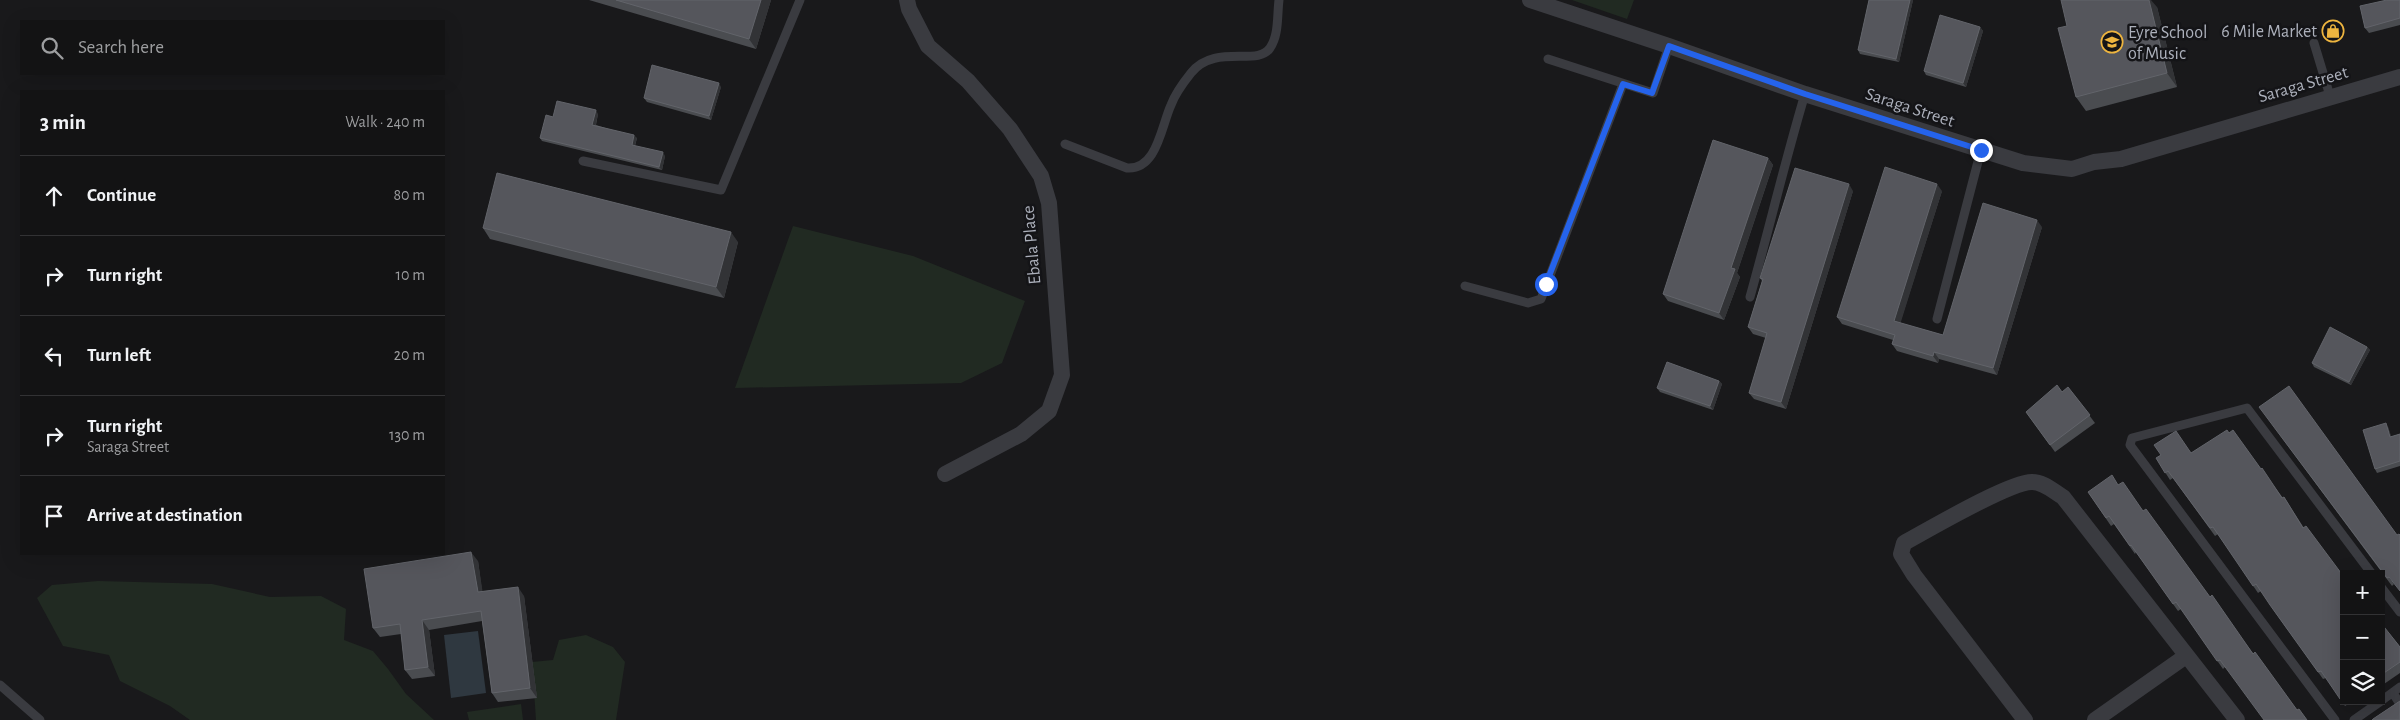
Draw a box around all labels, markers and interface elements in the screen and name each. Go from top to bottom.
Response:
shop icon: 6 Mile Market [2321,19,2345,43]
search box [20,20,445,75]
place label: 6 Mile Market [2221,23,2317,41]
place label: Eyre School of Music [2128,24,2207,63]
school or university icon: Eyre School of Music [2100,30,2124,54]
icon: search [38,34,66,62]
text: Search here [78,38,164,57]
street label: Saraga Street [2256,64,2350,106]
street label: Saraga Street [1863,85,1957,131]
text: 3 min [40,112,86,133]
text: Walk · 240 m [345,114,425,130]
route end [1970,139,1993,162]
icon: ahead [40,182,68,210]
text: Continue [87,186,156,205]
text: 80 m [394,187,425,203]
street label: Ebala Place [1020,205,1044,285]
icon: right [40,262,68,290]
text: Turn right [87,266,162,285]
text: 10 m [396,267,425,283]
route start [1535,273,1558,296]
icon: left [40,342,68,370]
text: Turn left [87,346,151,365]
text: 20 m [394,347,425,363]
text: Turn right [87,417,162,436]
icon: right [40,422,68,450]
text: 130 m [389,427,425,443]
text: Saraga Street [87,439,169,455]
icon: arrive [40,502,68,530]
text: Arrive at destination [87,506,243,525]
map controls [2340,570,2385,705]
button: + [2340,570,2385,615]
button: − [2340,615,2385,660]
button: layers [2340,660,2385,705]

